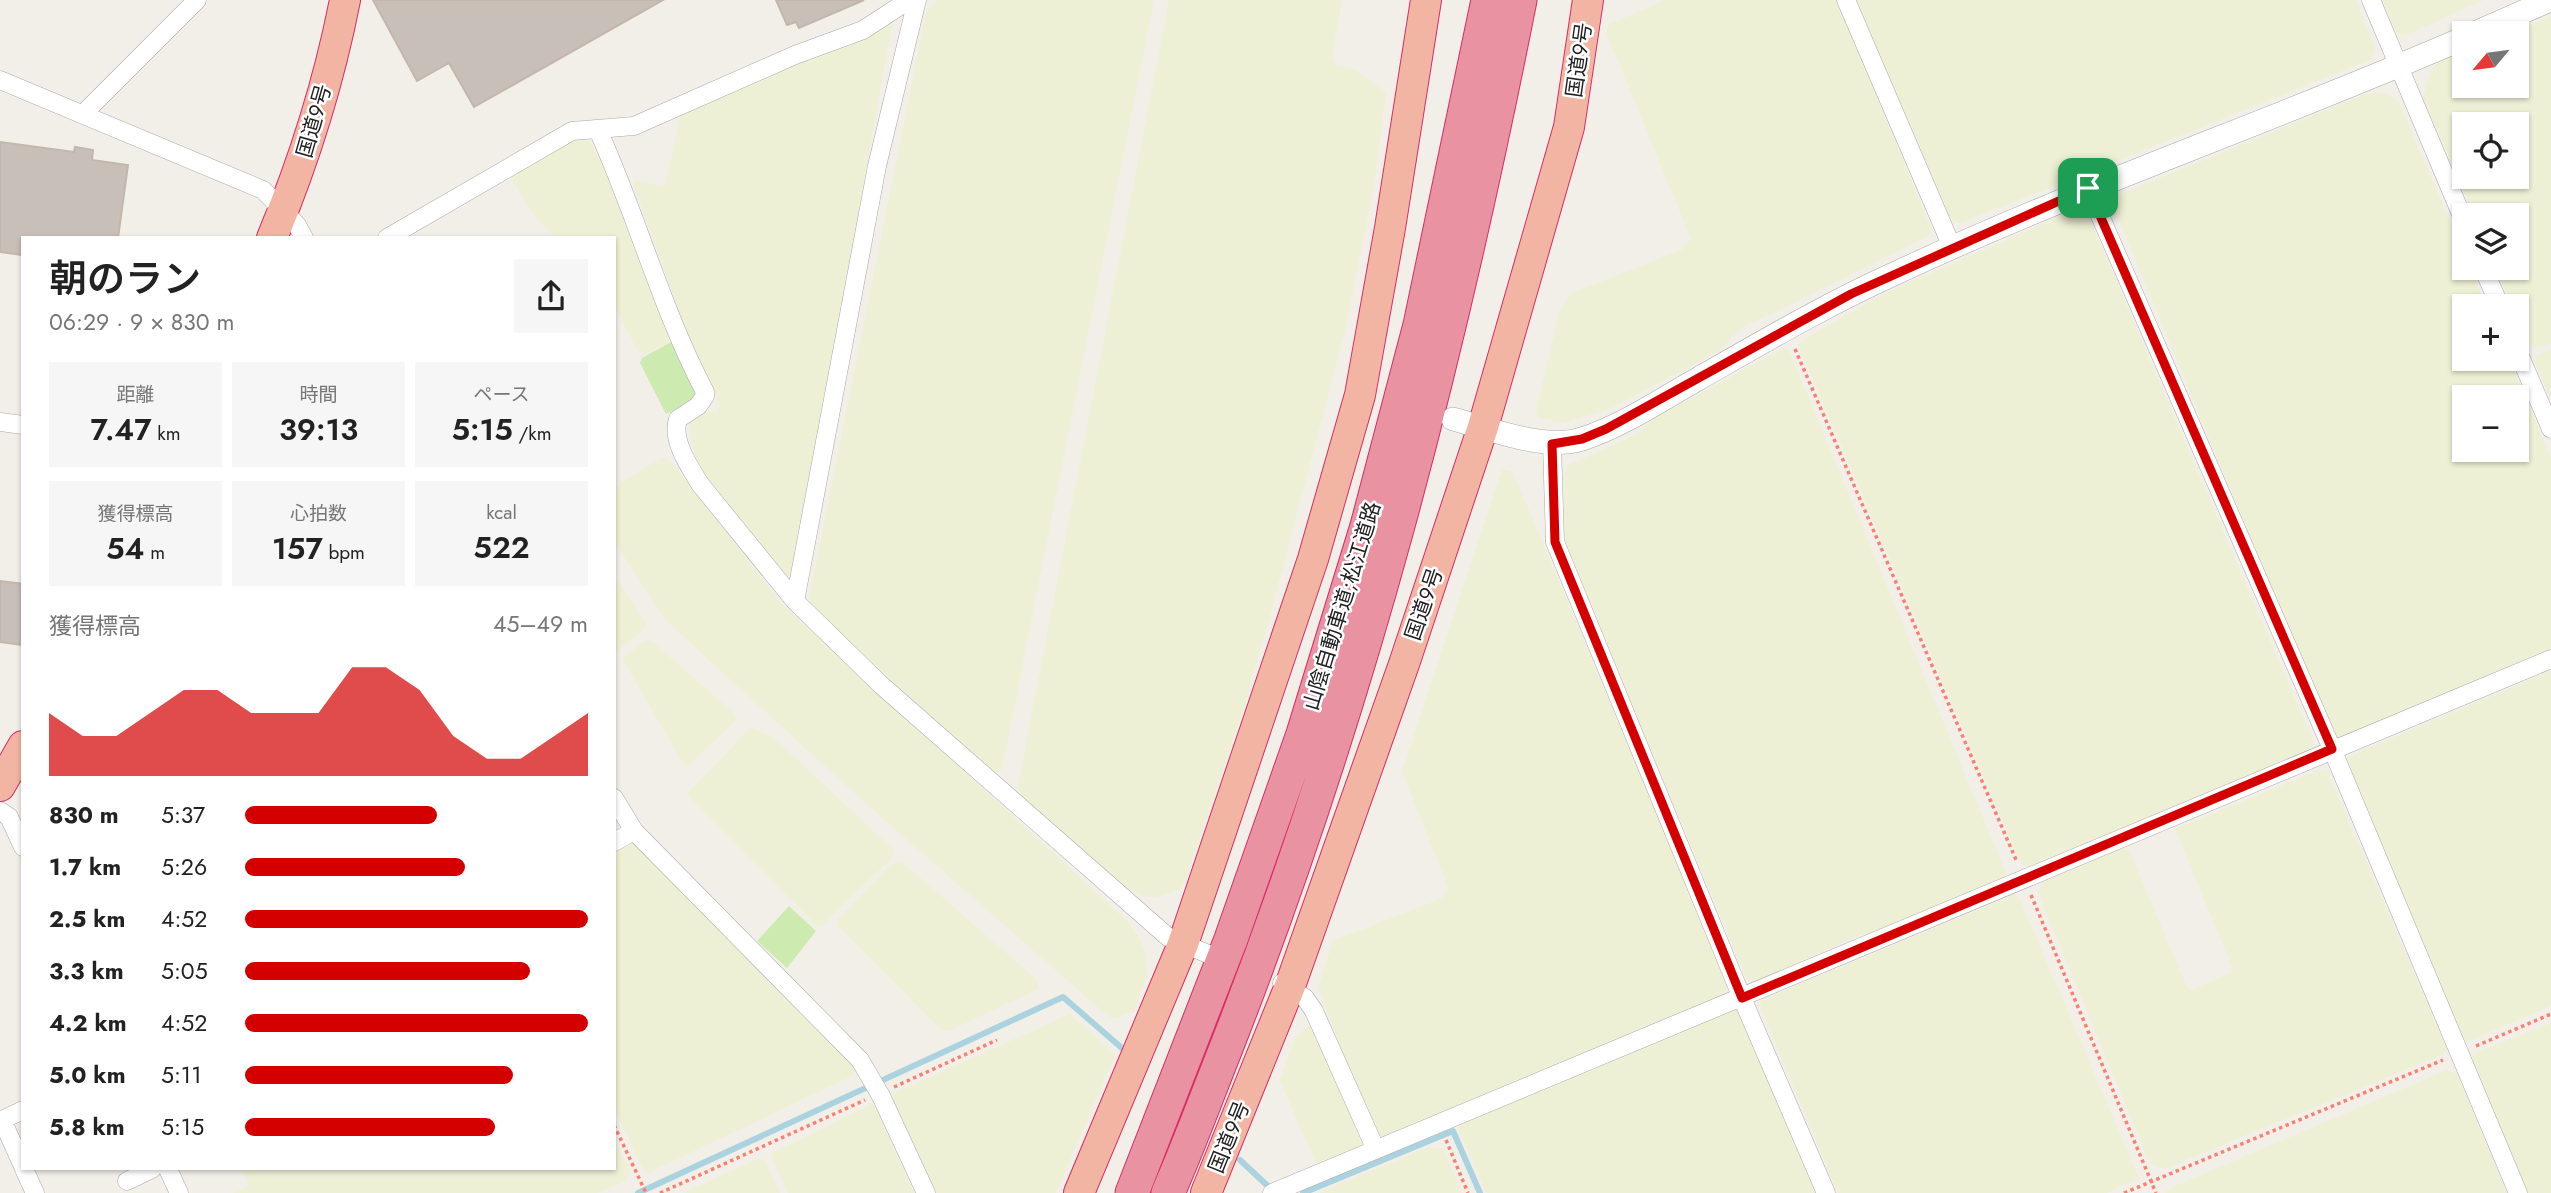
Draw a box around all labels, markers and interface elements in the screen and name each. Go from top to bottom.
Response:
street label: 国道9号 [1559,21,1599,99]
north arrow [2452,21,2529,98]
map controls [2452,21,2529,462]
street label: 国道9号 [289,81,339,161]
button: locate [2452,112,2529,189]
pin [2058,158,2118,218]
icon: arrive [2069,169,2107,207]
button: layers [2452,203,2529,280]
text: 朝のラン [49,251,201,306]
button: share [514,259,588,333]
button: + [2452,294,2529,371]
text: 06:29 · 9 × 830 m [49,305,235,339]
text: 距離 [116,381,155,408]
text: 時間 [299,381,338,408]
text: ペース [473,381,530,408]
button: − [2452,385,2529,462]
text: 7.47 [91,408,152,451]
text: 39:13 [279,408,358,451]
text: 5:15 [451,408,513,451]
text: km [152,420,180,447]
text: /km [513,420,552,447]
street label: 山陰自動車道;松江道路 [1296,498,1388,714]
text: kcal [486,499,517,526]
text: 獲得標高 [97,500,174,527]
text: 心拍数 [290,500,347,527]
text: 522 [473,526,530,569]
text: 54 [106,527,144,570]
text: 157 [272,527,323,570]
text: m [144,539,165,566]
text: bpm [323,539,365,566]
street label: 国道9号 [1398,564,1450,644]
text: 45–49 m [493,607,588,641]
text: 獲得標高 [49,609,141,643]
text: 830 m [49,798,119,832]
text: 5:37 [161,798,205,832]
text: 1.7 km [49,850,121,884]
text: 5:26 [161,850,207,884]
text: 2.5 km [49,902,125,936]
text: 4:52 [161,902,207,936]
text: 3.3 km [49,954,124,988]
text: 5:05 [161,954,208,988]
text: 4.2 km [49,1006,127,1040]
text: 4:52 [161,1006,207,1040]
text: 5.0 km [49,1058,126,1092]
text: 5:11 [161,1058,202,1092]
street label: 国道9号 [1201,1097,1257,1177]
text: 5.8 km [49,1110,125,1144]
text: 5:15 [161,1110,204,1144]

